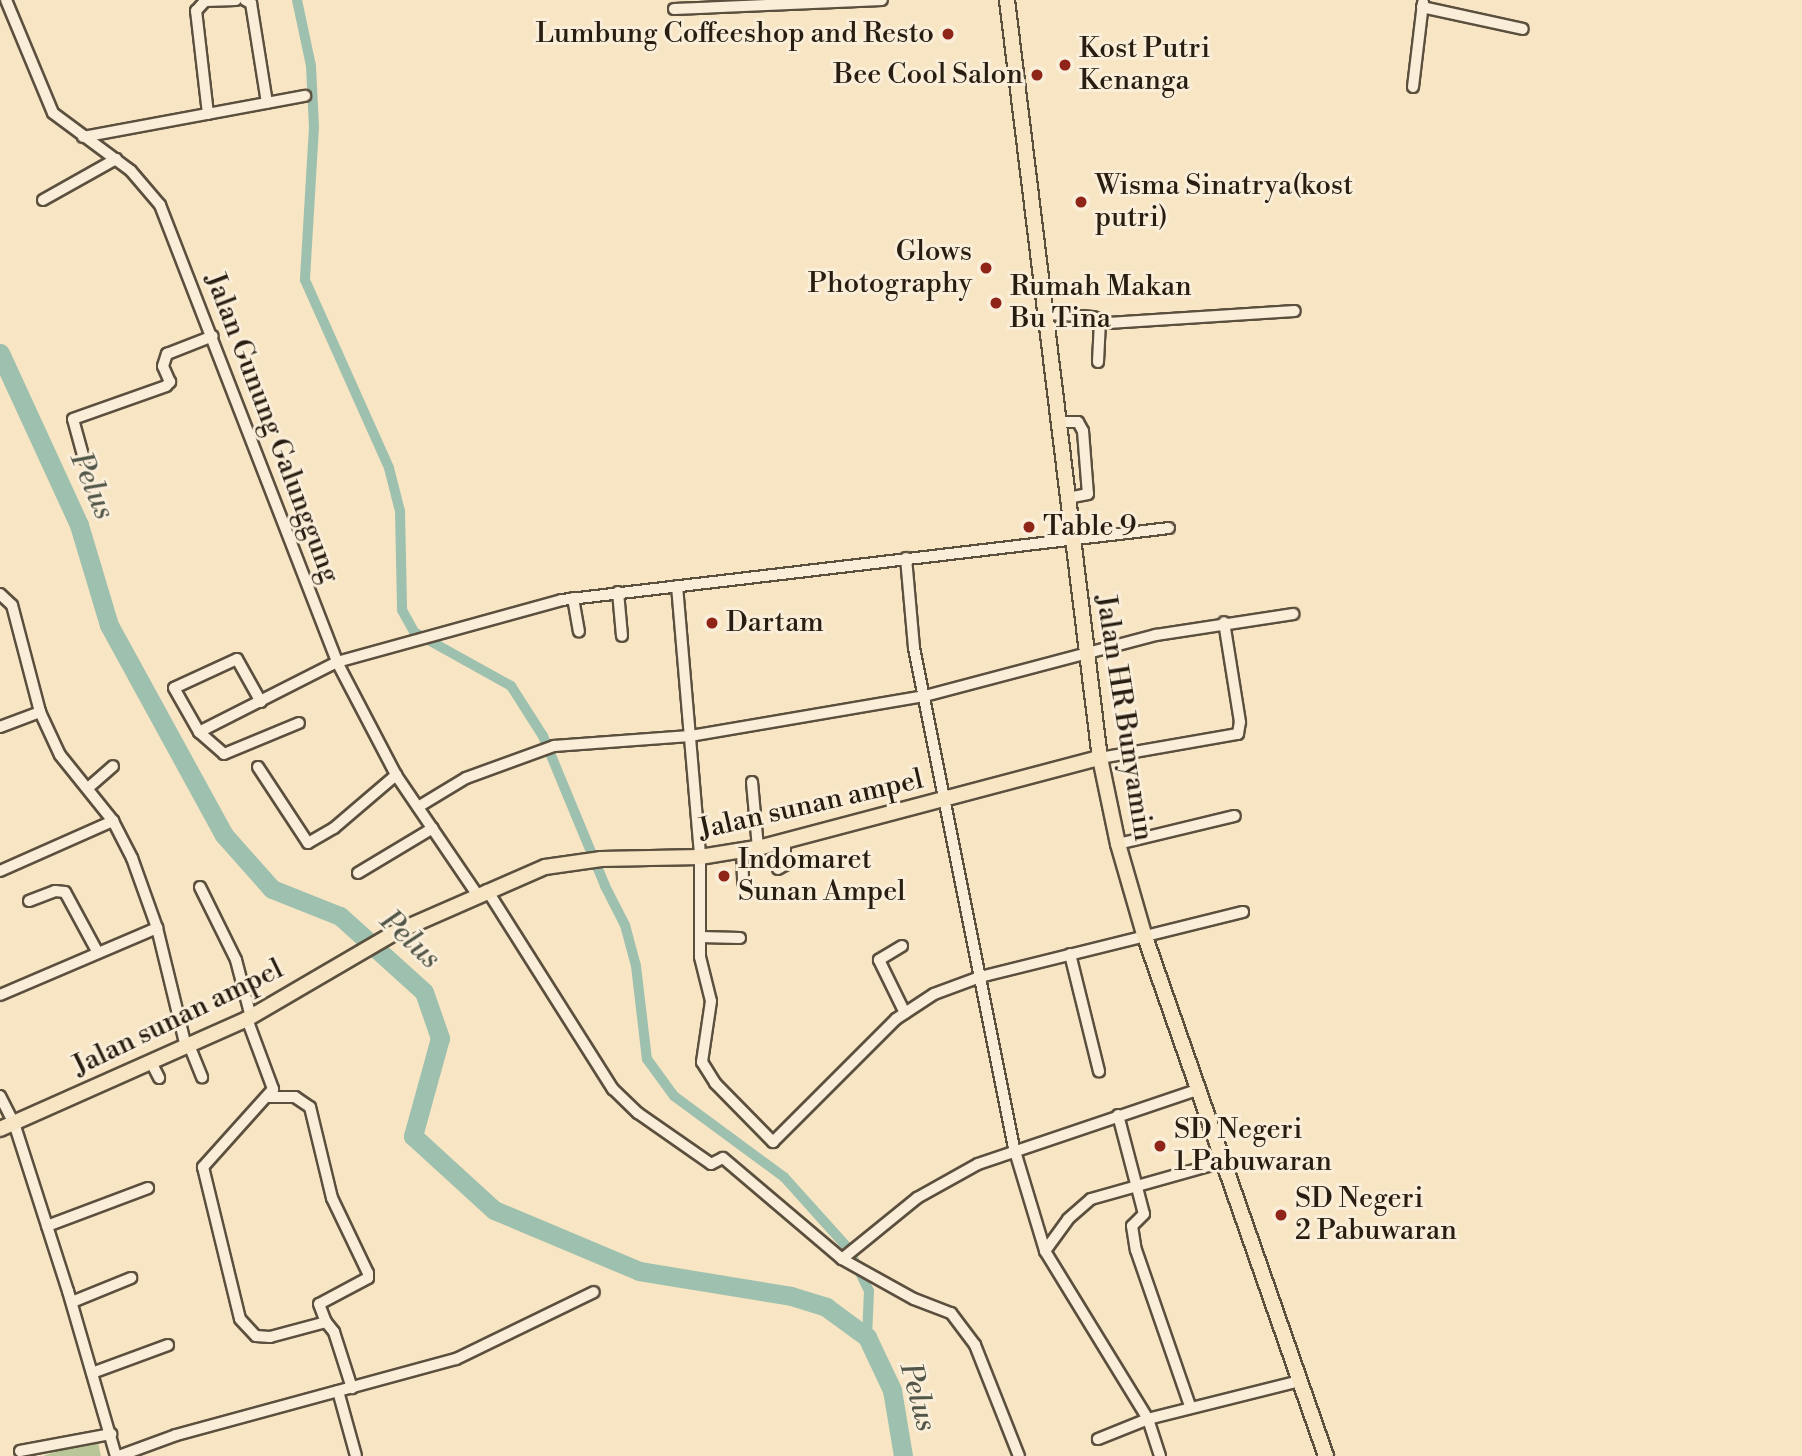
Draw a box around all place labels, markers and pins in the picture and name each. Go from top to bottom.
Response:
place label: Lumbung Coffeeshop and Resto [536,17,934,51]
marker: Lumbung Coffeeshop and Resto [940,26,956,42]
place label: Kost Putri Kenanga [1079,32,1210,98]
marker: Kost Putri Kenanga [1057,57,1073,73]
place label: Bee Cool Salon [834,58,1023,92]
marker: Bee Cool Salon [1029,67,1045,83]
place label: Wisma Sinatrya(kost putri) [1095,169,1353,235]
marker: Wisma Sinatrya(kost putri) [1073,194,1089,210]
place label: Glows Photography [808,235,972,301]
marker: Glows Photography [978,260,994,276]
place label: Rumah Makan Bu Tina [1010,270,1192,336]
marker: Rumah Makan Bu Tina [988,295,1004,311]
place label: Table 9 [1043,510,1136,544]
marker: Table 9 [1021,519,1037,535]
place label: Dartam [726,606,824,640]
marker: Dartam [704,615,720,631]
place label: Indomaret Sunan Ampel [738,843,906,909]
marker: Indomaret Sunan Ampel [716,868,732,884]
place label: SD Negeri 1 Pabuwaran [1174,1113,1332,1179]
marker: SD Negeri 1 Pabuwaran [1152,1138,1168,1154]
place label: SD Negeri 2 Pabuwaran [1295,1182,1457,1248]
marker: SD Negeri 2 Pabuwaran [1273,1207,1289,1223]

